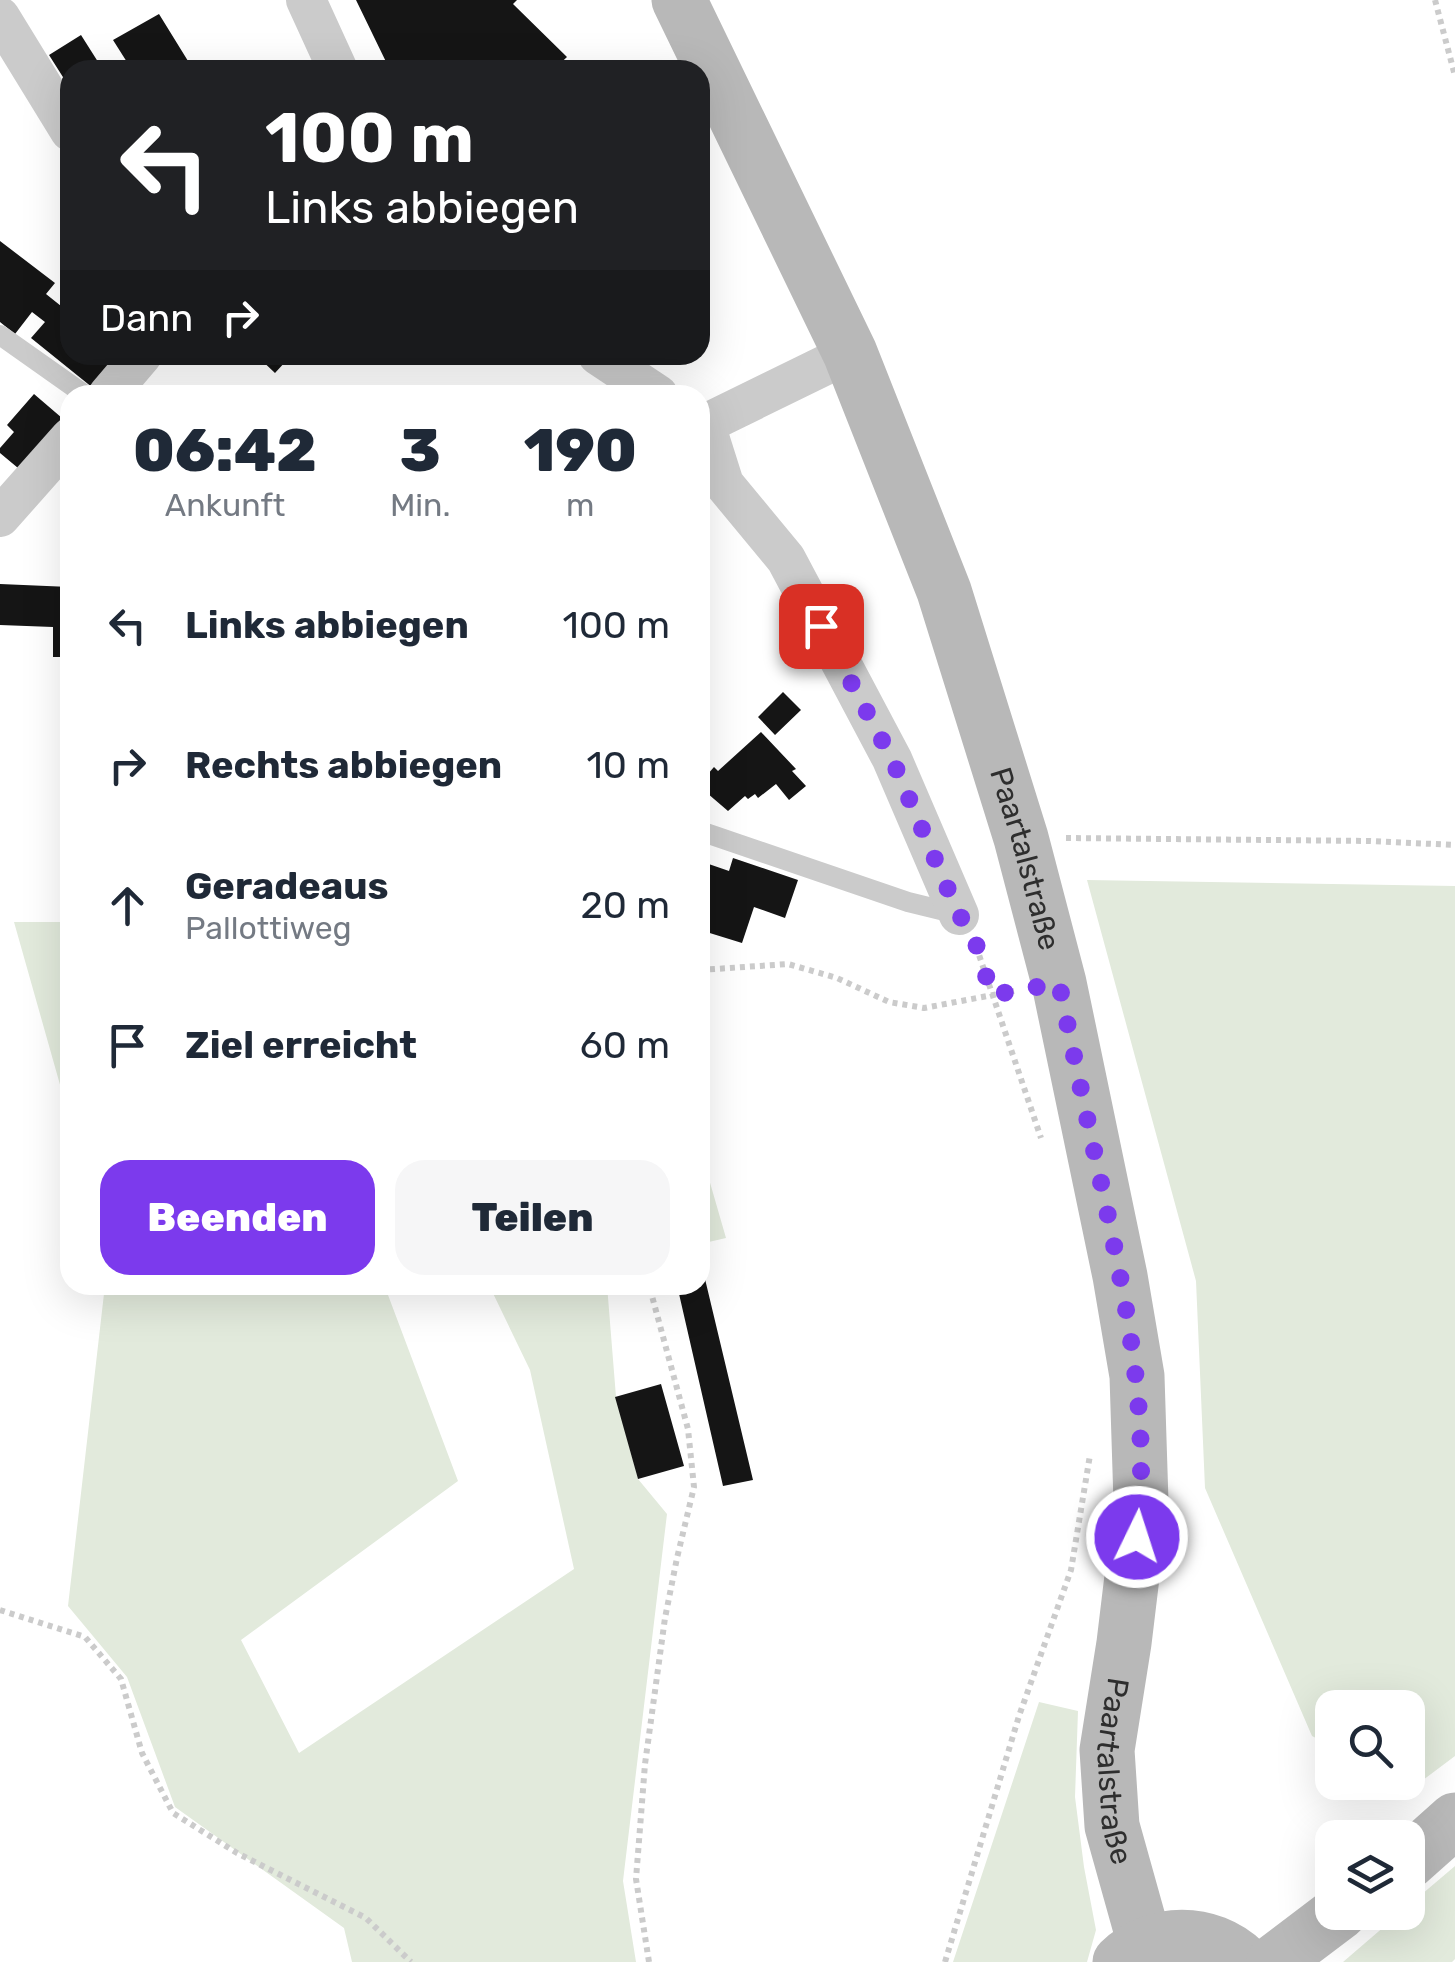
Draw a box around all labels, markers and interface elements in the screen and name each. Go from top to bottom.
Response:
text: 100 m [265,97,474,180]
icon: left [100,100,230,230]
text: Links abbiegen [265,181,579,234]
icon: right [213,290,268,345]
text: Dann [100,295,193,341]
text: 06:42 [133,415,317,486]
text: 3 [400,415,441,486]
text: 190 [524,415,637,486]
text: Ankunft [165,486,285,524]
text: Min. [390,486,451,524]
text: m [566,486,594,524]
pin [779,584,864,669]
icon: left [100,598,155,653]
icon: arrive [794,599,849,654]
text: Links abbiegen [185,602,469,648]
text: 100 m [562,602,670,648]
icon: right [100,738,155,793]
text: Rechts abbiegen [185,742,502,788]
text: 10 m [587,742,670,788]
street label: Paartalstraße [982,763,1068,954]
text: Geradeaus [185,863,389,909]
icon: ahead [100,878,155,933]
text: 20 m [580,882,670,928]
text: Pallottiweg [185,909,352,947]
icon: arrive [100,1018,155,1073]
text: Ziel erreicht [185,1022,417,1068]
text: 60 m [580,1022,670,1068]
button: Beenden [100,1160,375,1275]
button: Teilen [395,1160,670,1275]
position arrow [1085,1485,1189,1589]
street label: Paartalstraße [1089,1675,1140,1869]
map controls [1315,1690,1425,1930]
button: search [1315,1690,1425,1800]
button: layers [1315,1820,1425,1930]

